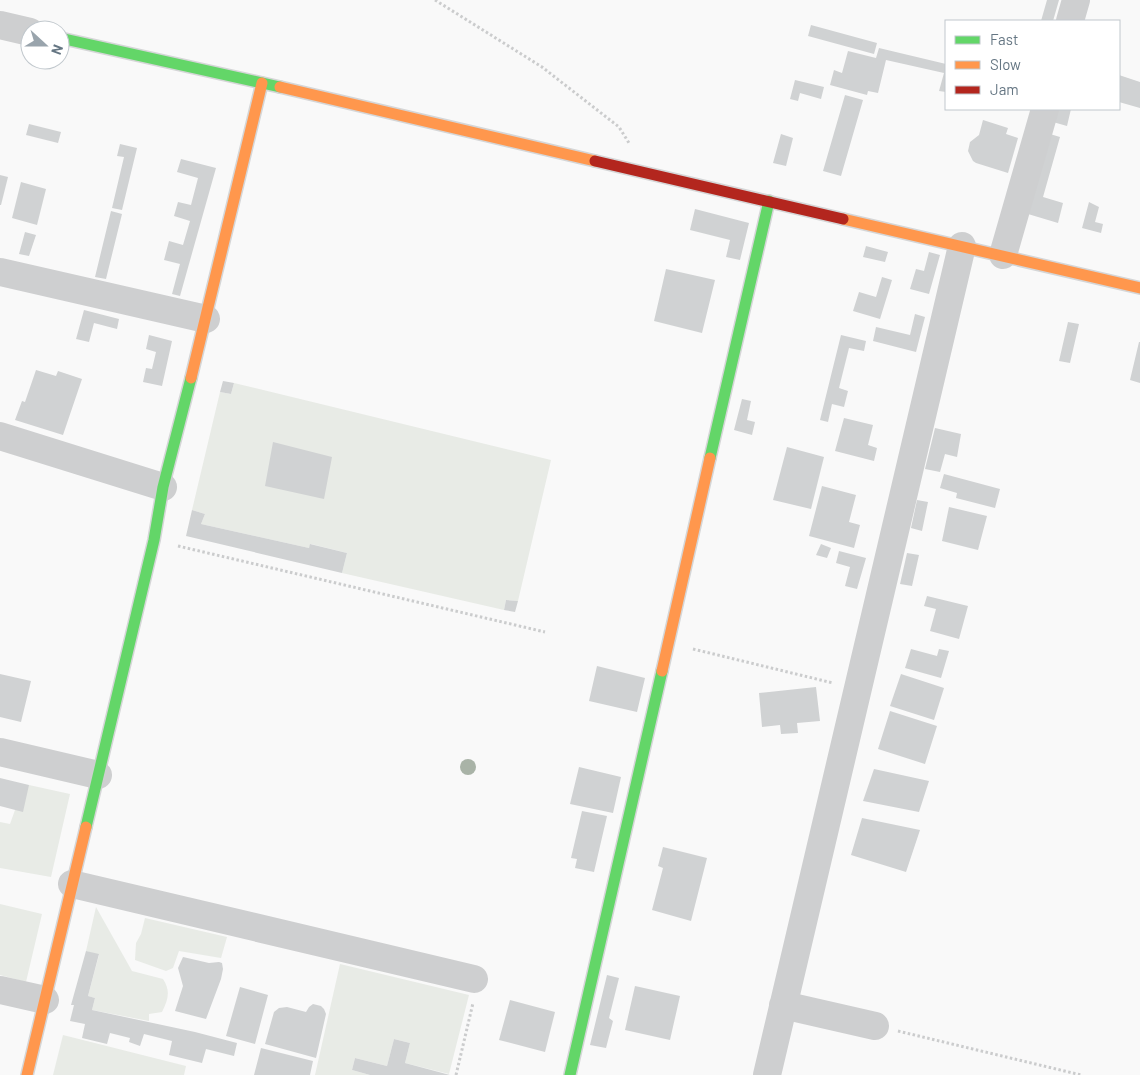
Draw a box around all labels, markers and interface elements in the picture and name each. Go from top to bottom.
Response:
north arrow [20,20,70,70]
legend [945,20,1120,110]
text: Fast [990,30,1018,48]
text: N [48,42,67,57]
text: Slow [990,55,1021,73]
text: Jam [990,80,1019,98]

